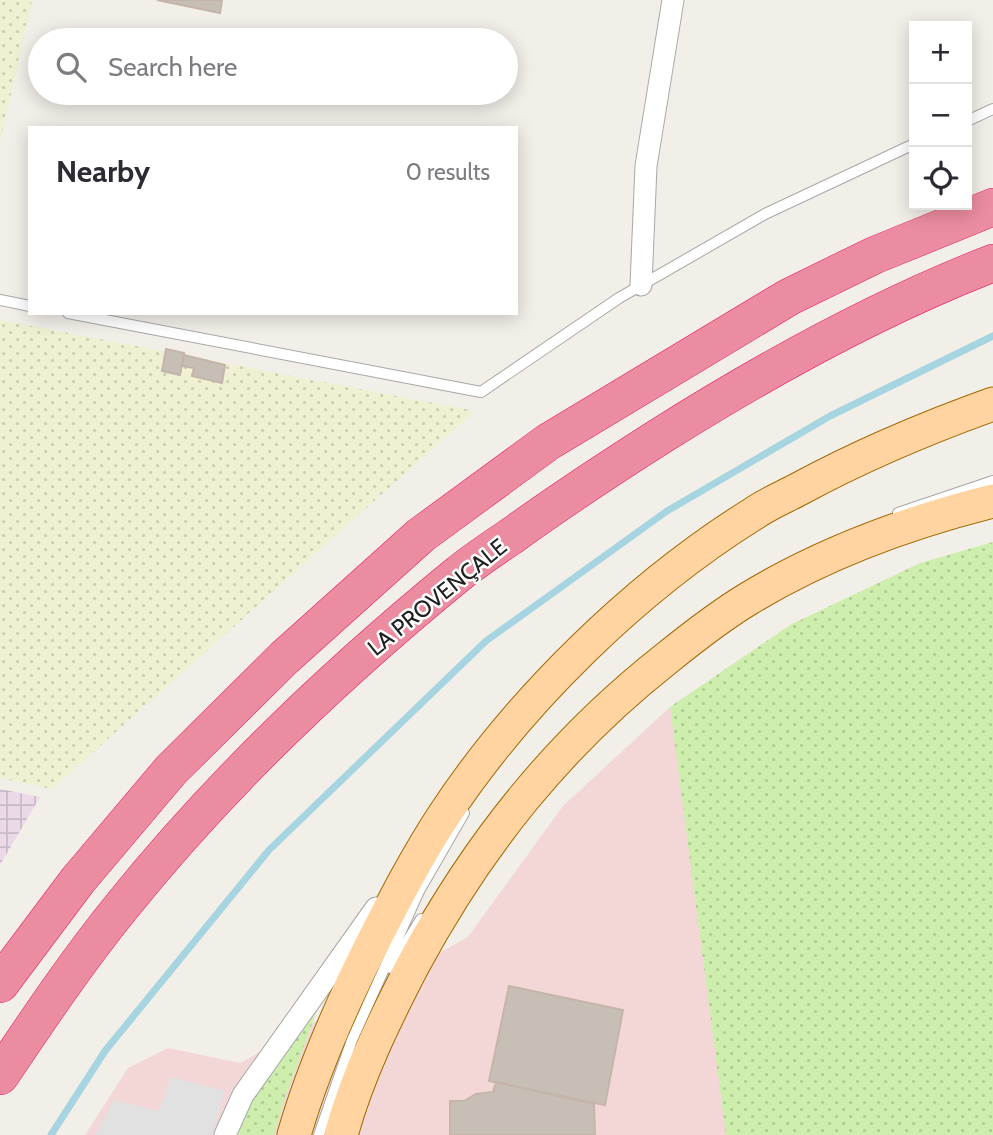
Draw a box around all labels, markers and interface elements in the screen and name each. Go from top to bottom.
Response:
map controls [909,21,972,210]
button: + [909,21,972,84]
search box [28,28,518,105]
icon: search [52,48,90,86]
text: Search here [108,51,237,83]
button: − [909,84,972,147]
button: locate [909,147,972,210]
text: Nearby [56,153,150,190]
text: 0 results [406,158,490,186]
street label: LA PROVENÇALE [362,532,512,662]

